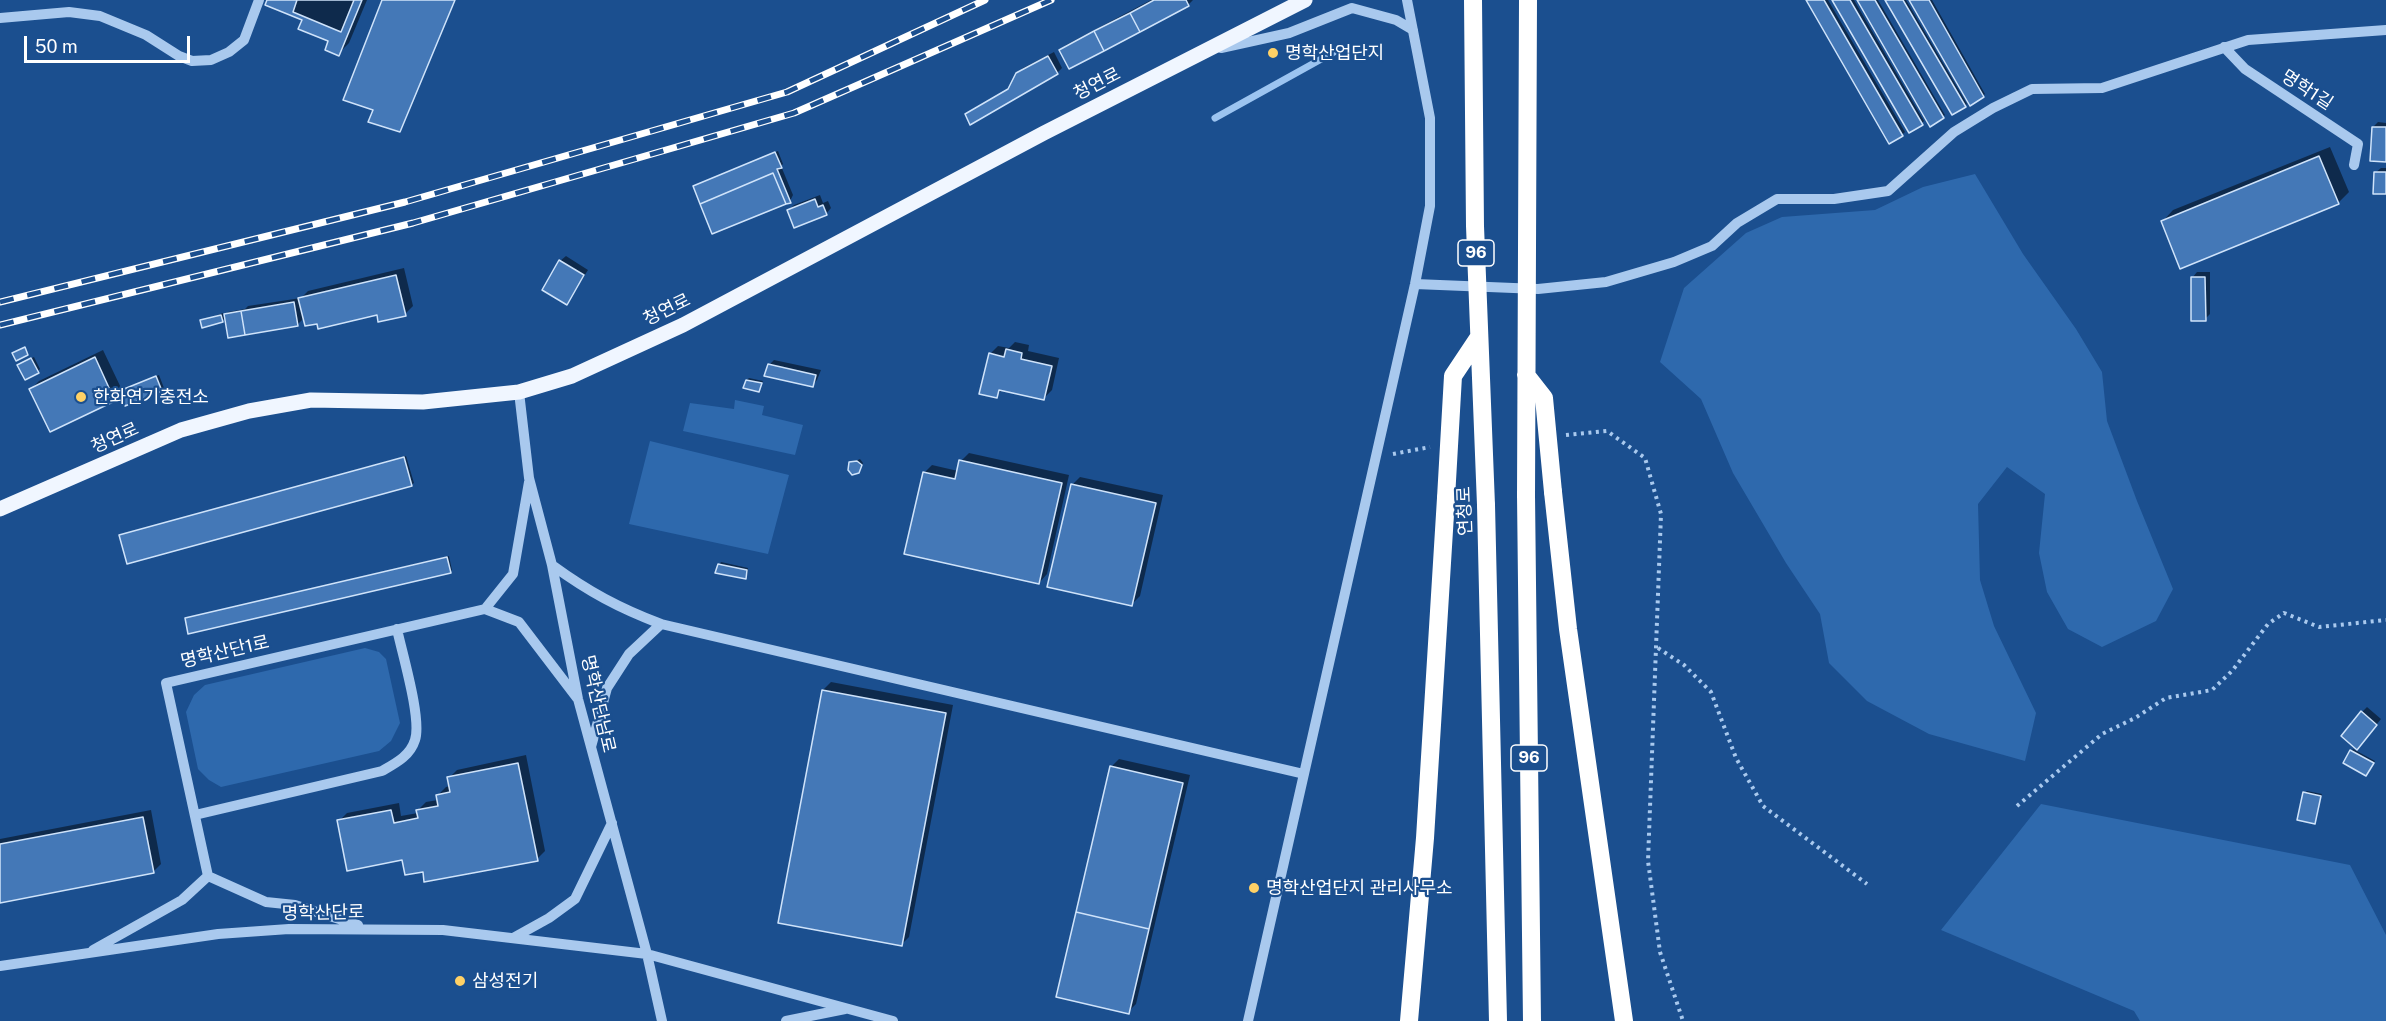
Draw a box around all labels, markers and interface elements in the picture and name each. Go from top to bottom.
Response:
scale bar [27,24,194,62]
text: 50 m [35,36,78,57]
place label: 명학산업단지 [1285,42,1384,64]
marker: 명학산업단지 [1266,46,1280,60]
street label: 청연로 [1070,63,1124,105]
street label: 명학1길 [2277,65,2337,115]
road number: 96 [1458,240,1494,266]
street label: 청연로 [640,289,694,331]
place label: 한화연기충전소 [93,386,209,408]
marker: 한화연기충전소 [74,390,88,404]
street label: 청연로 [88,418,142,458]
street label: 연청로 [1453,486,1477,536]
street label: 명학산단1로 [179,631,271,673]
street label: 명학산단남로 [576,653,620,755]
road number: 96 [1511,745,1547,771]
place label: 명학산업단지 관리사무소 [1266,877,1453,899]
marker: 명학산업단지 관리사무소 [1247,881,1261,895]
street label: 명학산단로 [281,901,365,925]
place label: 삼성전기 [472,970,538,992]
marker: 삼성전기 [453,974,467,988]

